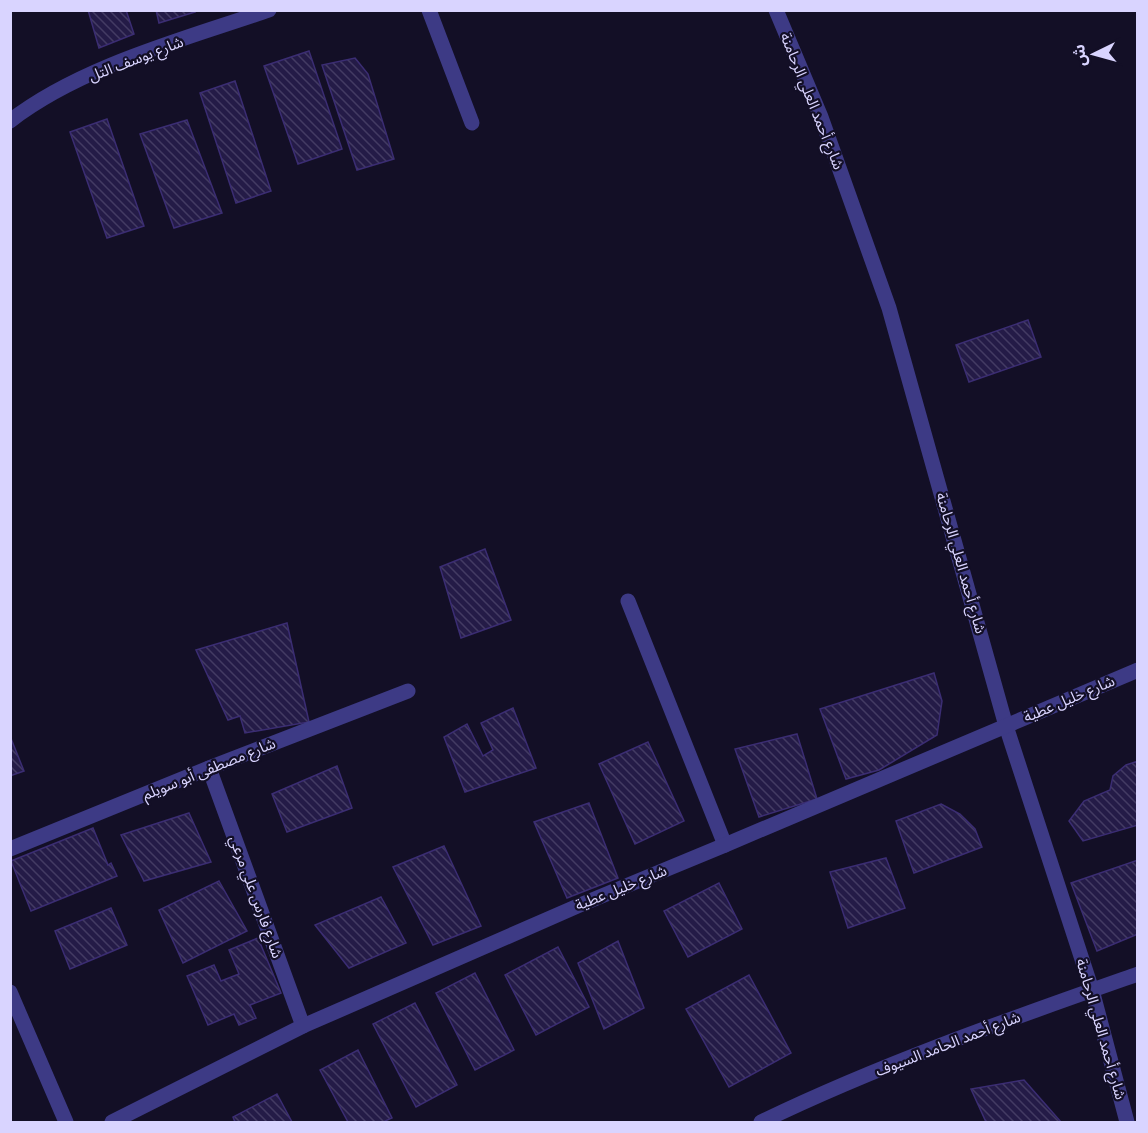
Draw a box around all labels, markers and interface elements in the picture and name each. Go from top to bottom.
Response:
north arrow [1064,24,1124,84]
street label: شارع أحمد العلي الرحامنة [774,30,848,173]
street label: شارع يوسف التل [86,33,187,88]
text: ش [1069,43,1090,67]
street label: شارع أحمد العلي الرحامنة [929,490,990,637]
street label: شارع خليل عطية [1021,672,1119,729]
street label: شارع مصطفى أبو سويلم [140,734,280,807]
street label: شارع فارس علي مرعي [223,833,287,962]
street label: شارع خليل عطية [573,861,671,917]
street label: شارع أحمد العلي الرحامنة [1069,956,1130,1103]
street label: شارع أحمد الحامد السيوف [873,1008,1024,1083]

